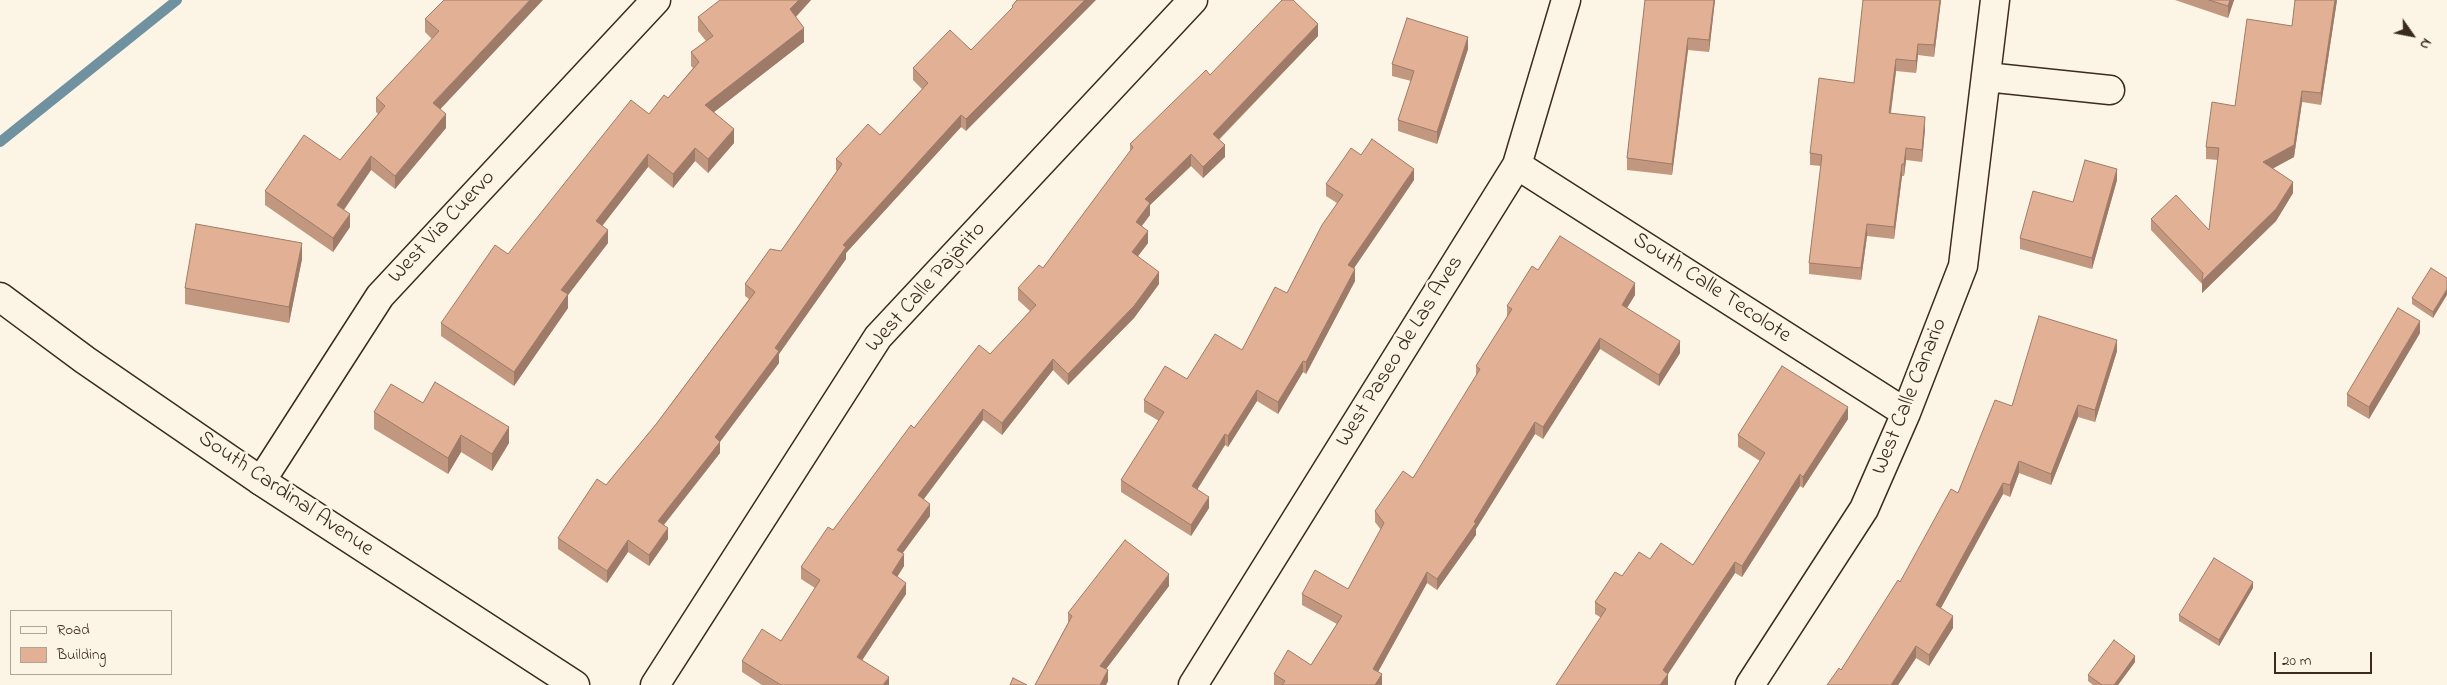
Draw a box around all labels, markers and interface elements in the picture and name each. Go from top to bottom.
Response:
north arrow [2387,10,2437,60]
text: N [2414,34,2436,53]
street label: West Via Cuervo [384,166,502,290]
street label: West Calle Pajarito [861,217,993,359]
street label: South Calle Tecolote [1627,228,1795,350]
street label: West Paseo de Las Aves [1331,252,1471,452]
street label: West Calle Canario [1868,315,1954,479]
street label: South Cardinal Avenue [192,426,378,564]
legend [10,610,172,675]
text: Road [57,619,90,641]
scale bar [2277,642,2374,674]
text: Building [57,644,106,666]
text: 20 m [2282,650,2311,672]

